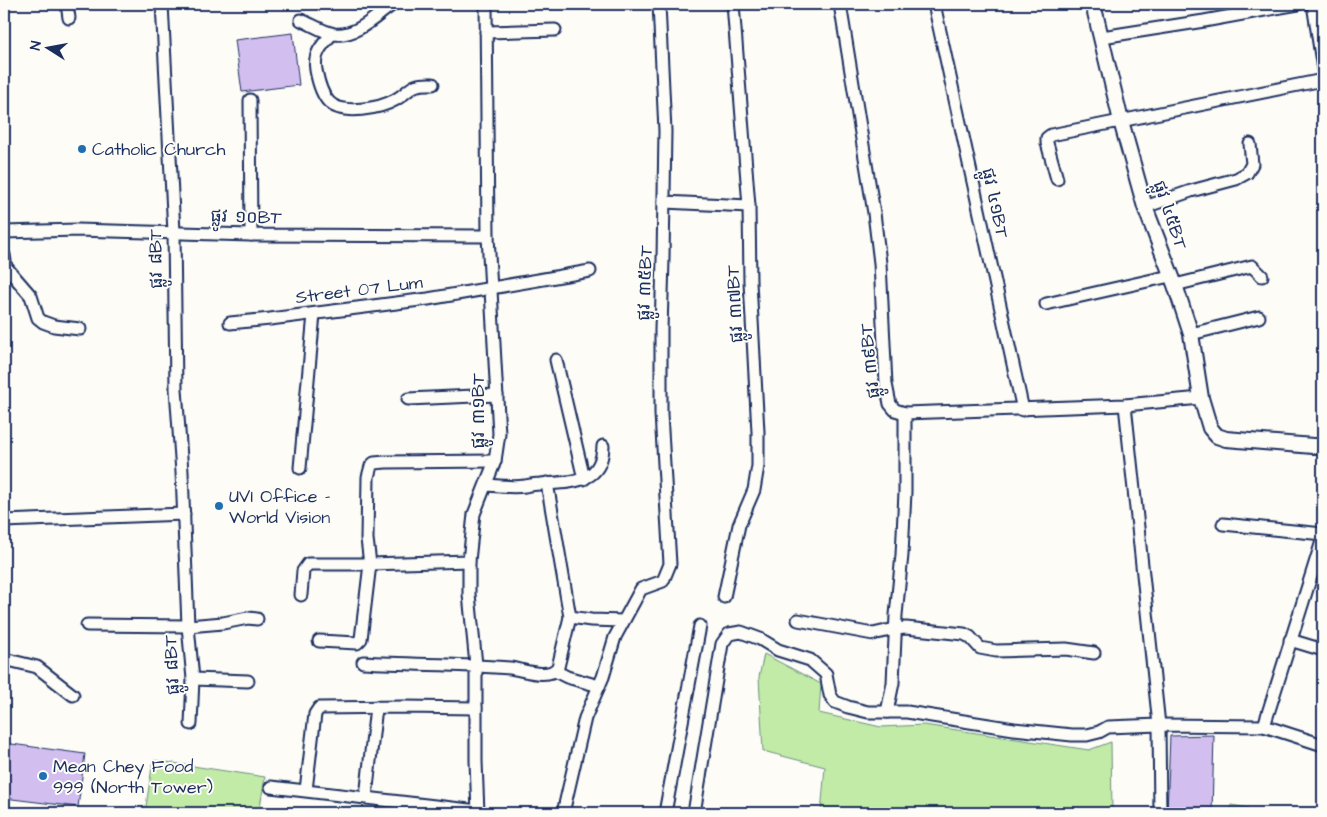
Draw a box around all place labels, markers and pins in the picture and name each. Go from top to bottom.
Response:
place label: Catholic Church [92,137,225,162]
marker: Catholic Church [76,143,88,155]
place label: UVI Office - World Vision [229,484,331,530]
marker: UVI Office - World Vision [213,500,225,512]
place label: Mean Chey Food 999 (North Tower) [53,754,213,800]
marker: Mean Chey Food 999 (North Tower) [37,770,49,782]

